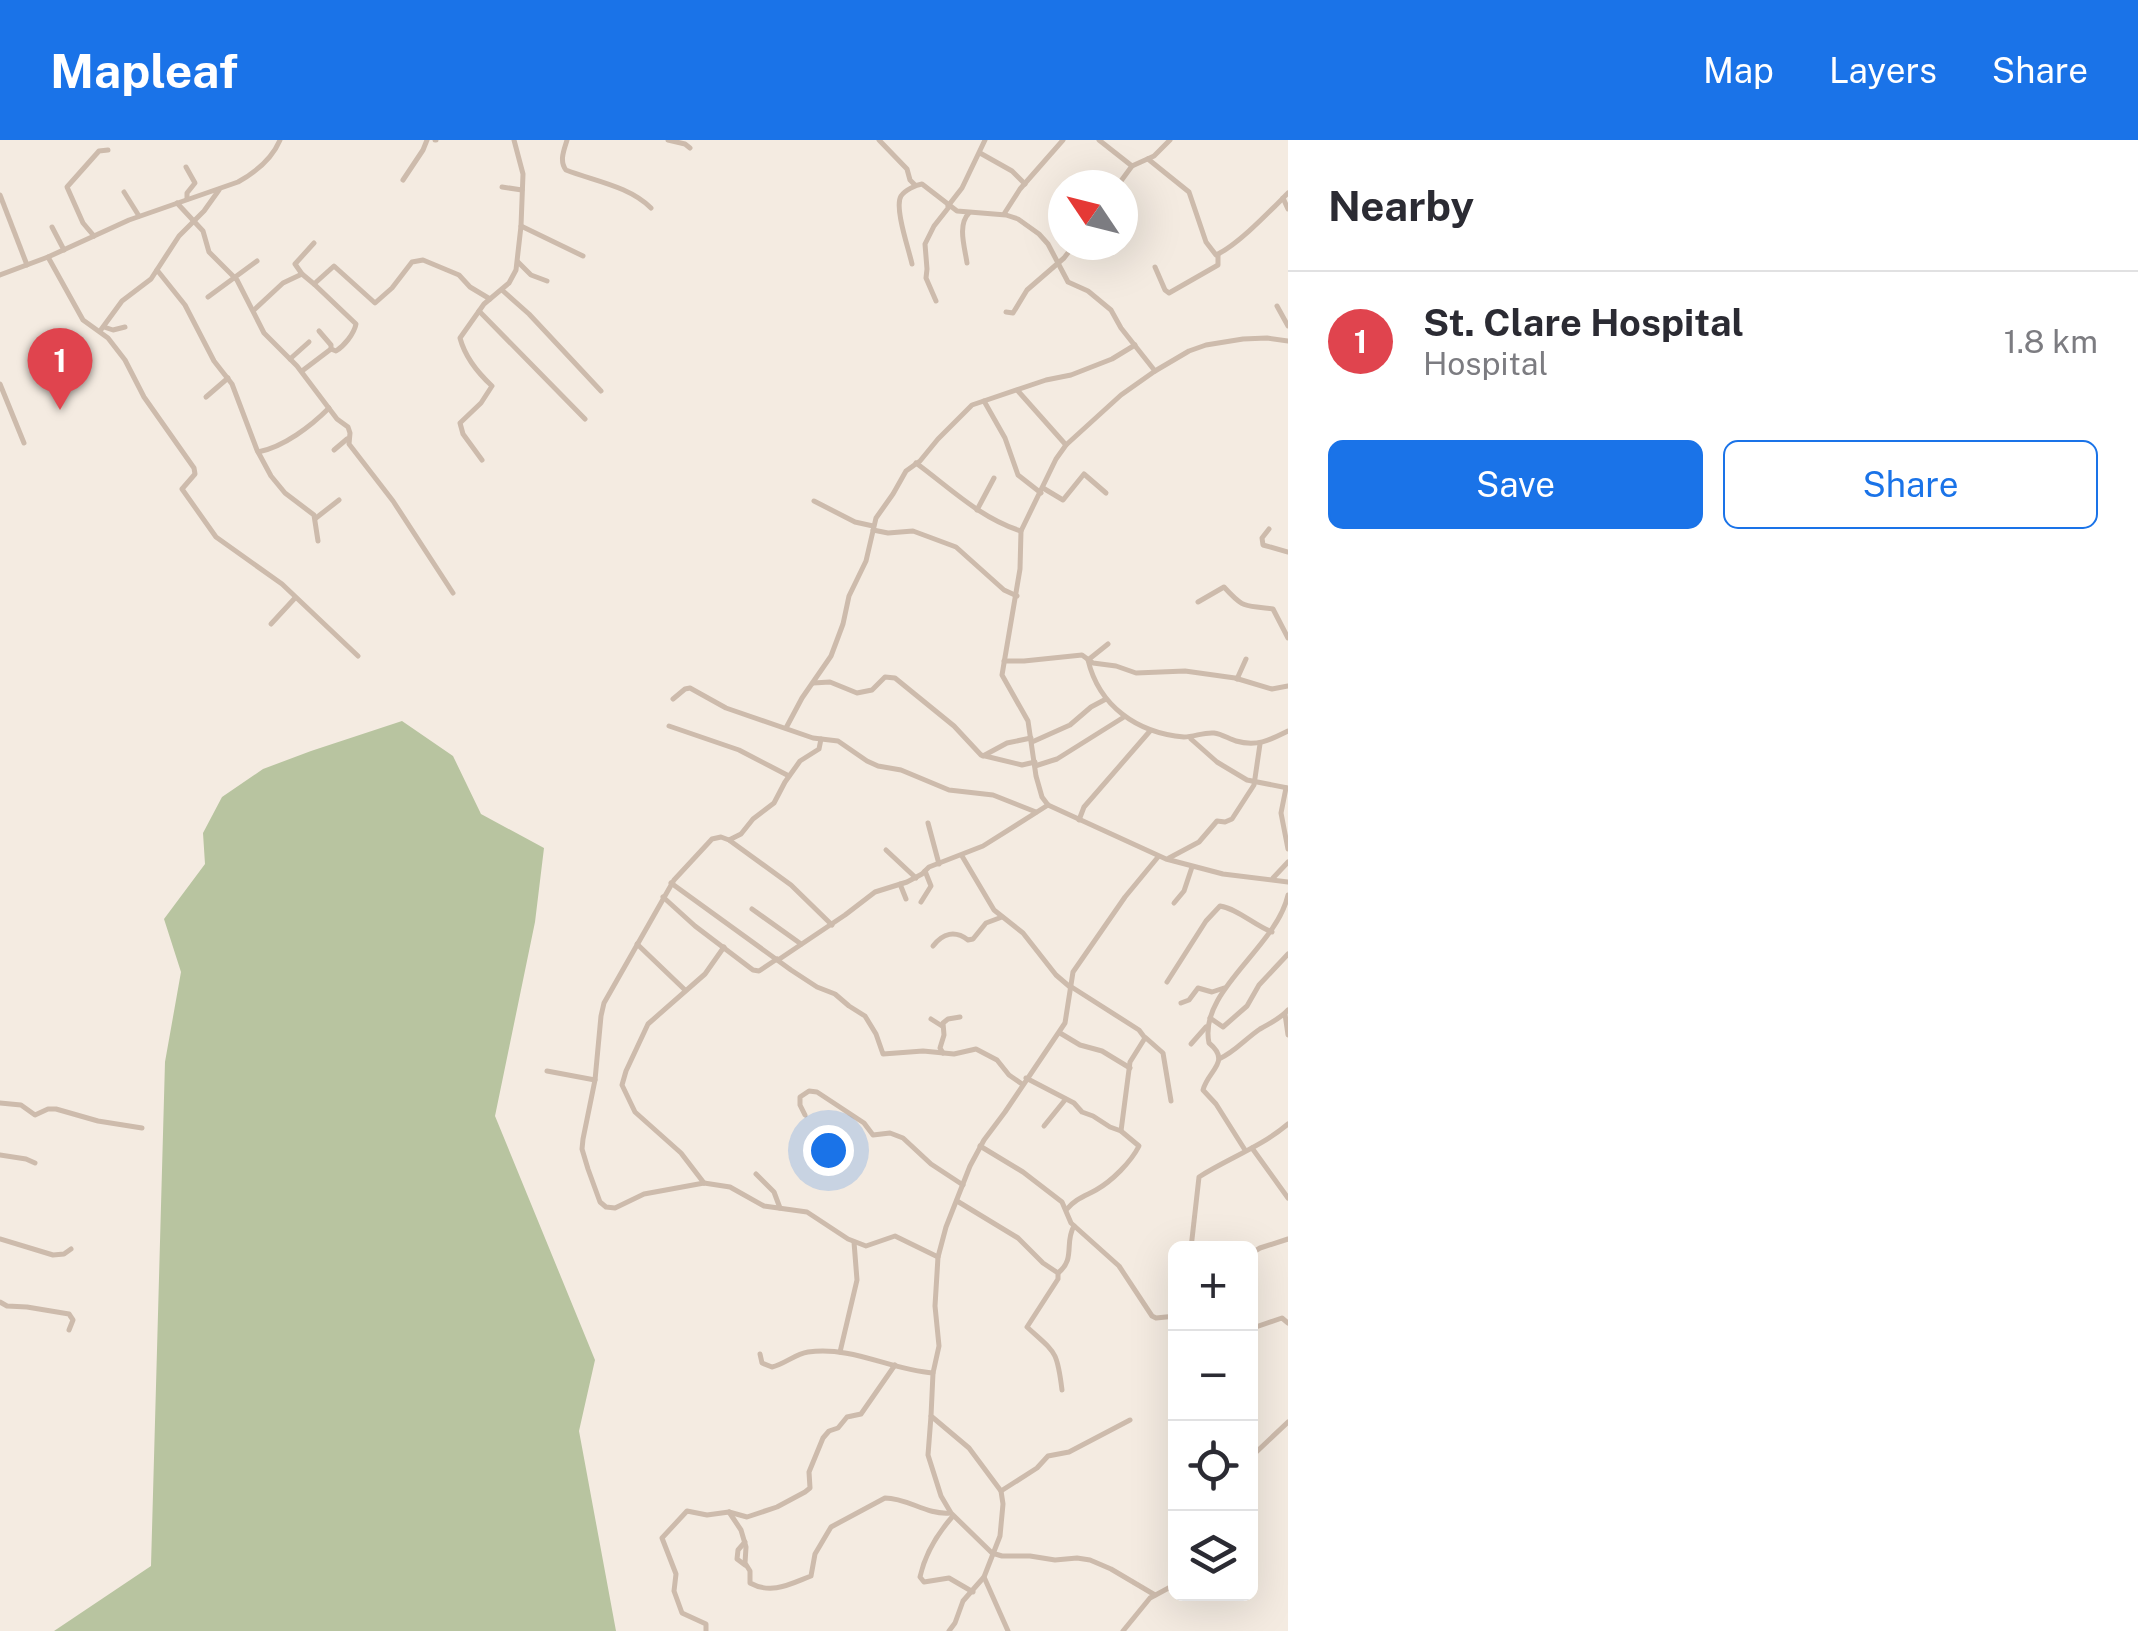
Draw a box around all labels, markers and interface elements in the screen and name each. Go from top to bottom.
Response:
text: Mapleaf [50,42,238,99]
text: Map [1703,50,1774,91]
text: Layers [1829,50,1937,91]
text: Share [1992,50,2088,91]
north arrow [1048,170,1138,260]
text: Nearby [1328,181,1474,230]
text: St. Clare Hospital [1423,300,1744,345]
text: 1 [1354,323,1367,360]
text: 1.8 km [2004,323,2098,360]
pin: 1 [28,328,92,410]
text: Hospital [1423,345,1548,382]
button: Save [1328,440,1703,529]
button: Share [1723,440,2098,529]
your location [803,1125,854,1176]
map controls [1168,1241,1258,1601]
button: + [1168,1241,1258,1331]
button: − [1168,1331,1258,1421]
button: locate [1168,1421,1258,1511]
button: layers [1168,1511,1258,1601]

